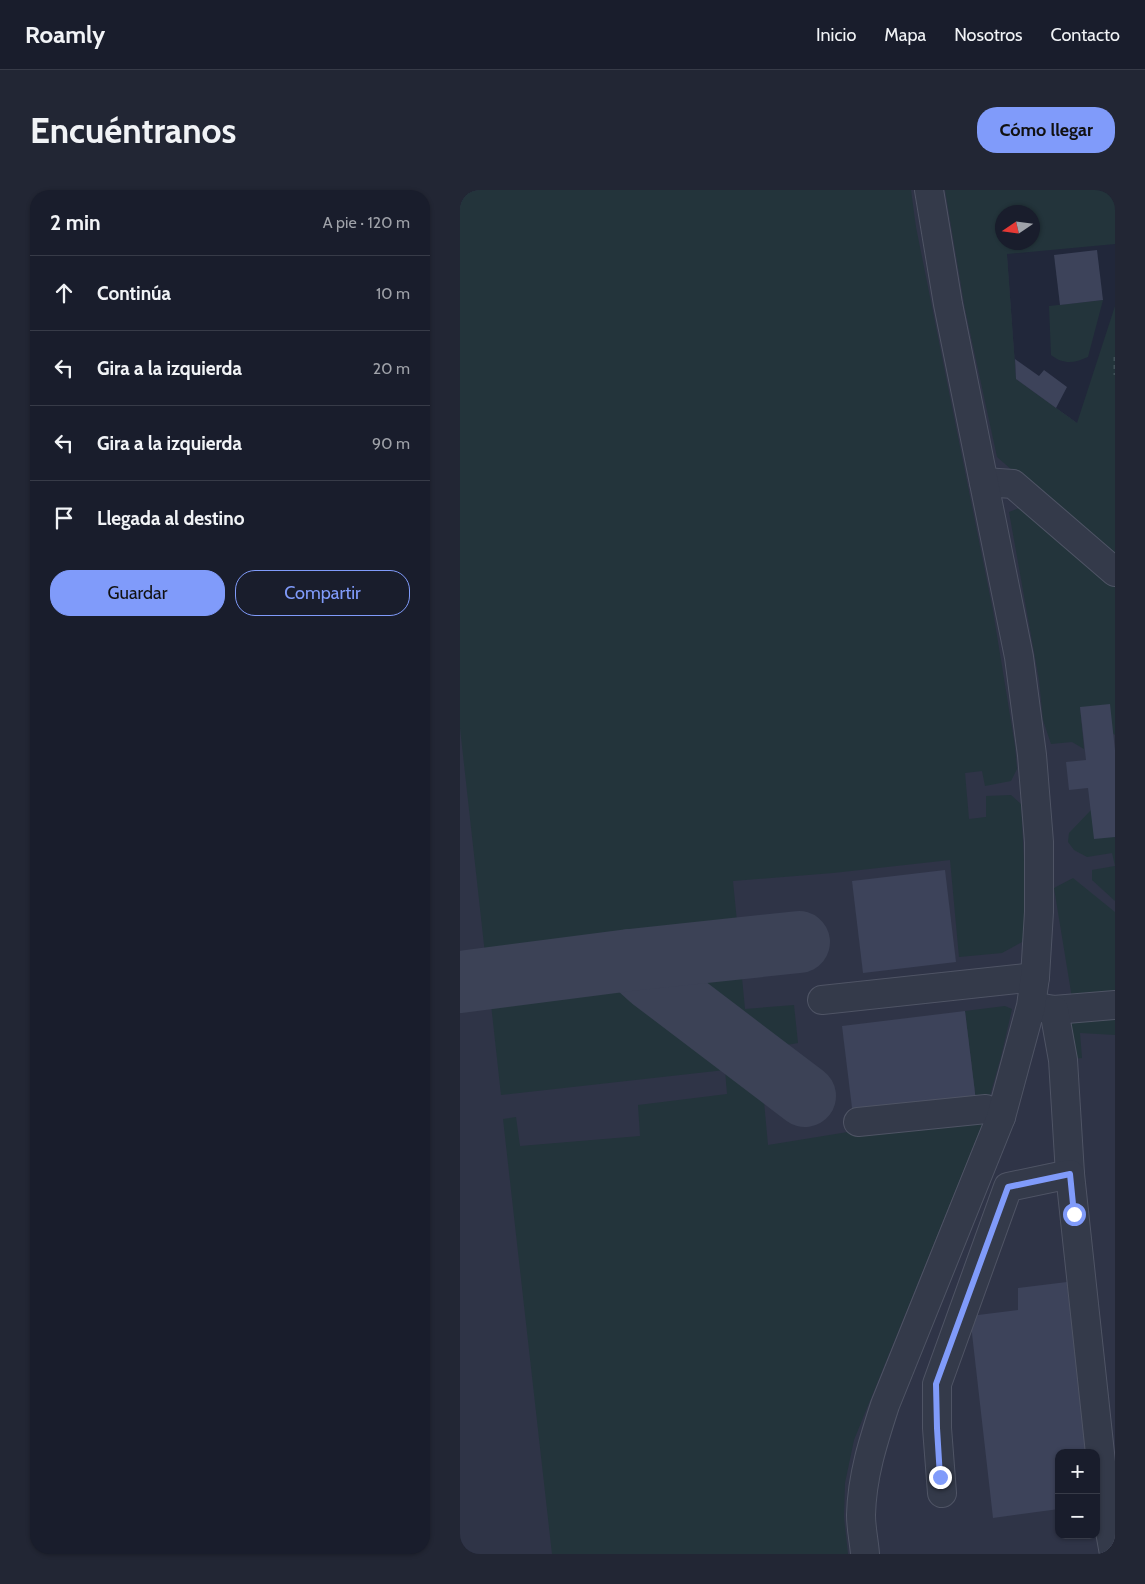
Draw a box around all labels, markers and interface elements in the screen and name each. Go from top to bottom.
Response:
text: Roamly [25,20,105,49]
text: Inicio [816,24,856,46]
text: Mapa [884,24,926,46]
text: Nosotros [954,24,1023,46]
text: Contacto [1051,24,1120,46]
button: Cómo llegar [977,107,1115,153]
text: Encuéntranos [30,109,236,152]
north arrow [995,205,1040,250]
text: 2 min [50,210,101,235]
text: A pie · 120 m [323,213,410,232]
icon: ahead [50,279,78,307]
text: Continúa [97,282,171,305]
text: 10 m [376,284,410,303]
icon: left [50,354,78,382]
text: Gira a la izquierda [97,357,242,380]
text: 20 m [373,359,410,378]
icon: left [50,429,78,457]
text: Gira a la izquierda [97,432,242,455]
text: 90 m [372,434,410,453]
icon: arrive [50,504,78,532]
text: Llegada al destino [97,507,244,530]
button: Guardar [50,570,225,616]
button: Compartir [235,570,410,616]
route start [1063,1203,1086,1226]
map controls [1055,1449,1100,1539]
button: + [1055,1449,1100,1494]
route end [929,1466,952,1489]
button: − [1055,1494,1100,1539]

